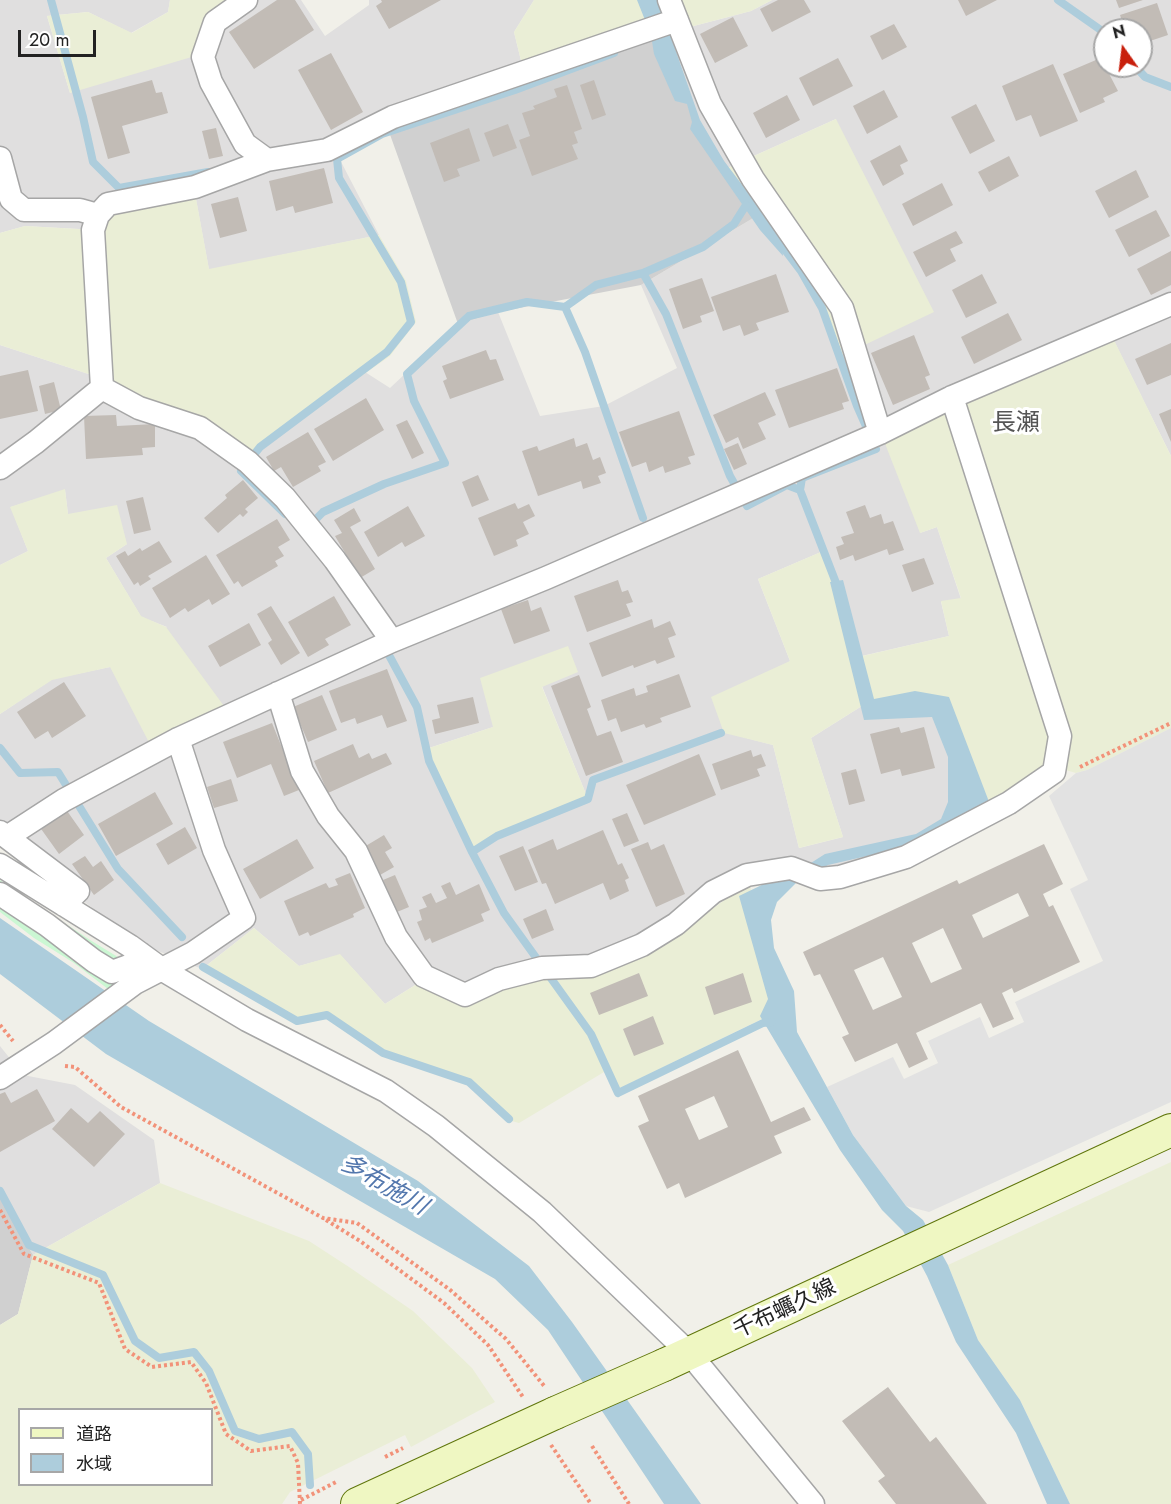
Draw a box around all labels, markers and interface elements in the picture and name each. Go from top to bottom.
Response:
scale bar [21,18,99,56]
north arrow [1093,18,1153,78]
text: N [1110,19,1128,45]
text: 20 m [29,27,69,53]
district label: 長瀬 [992,410,1040,438]
water label: 多布施川 [334,1150,432,1222]
street label: 千布蠣久線 [730,1275,840,1345]
legend [18,1408,213,1486]
text: 道路 [76,1421,112,1447]
text: 水域 [76,1451,112,1477]

